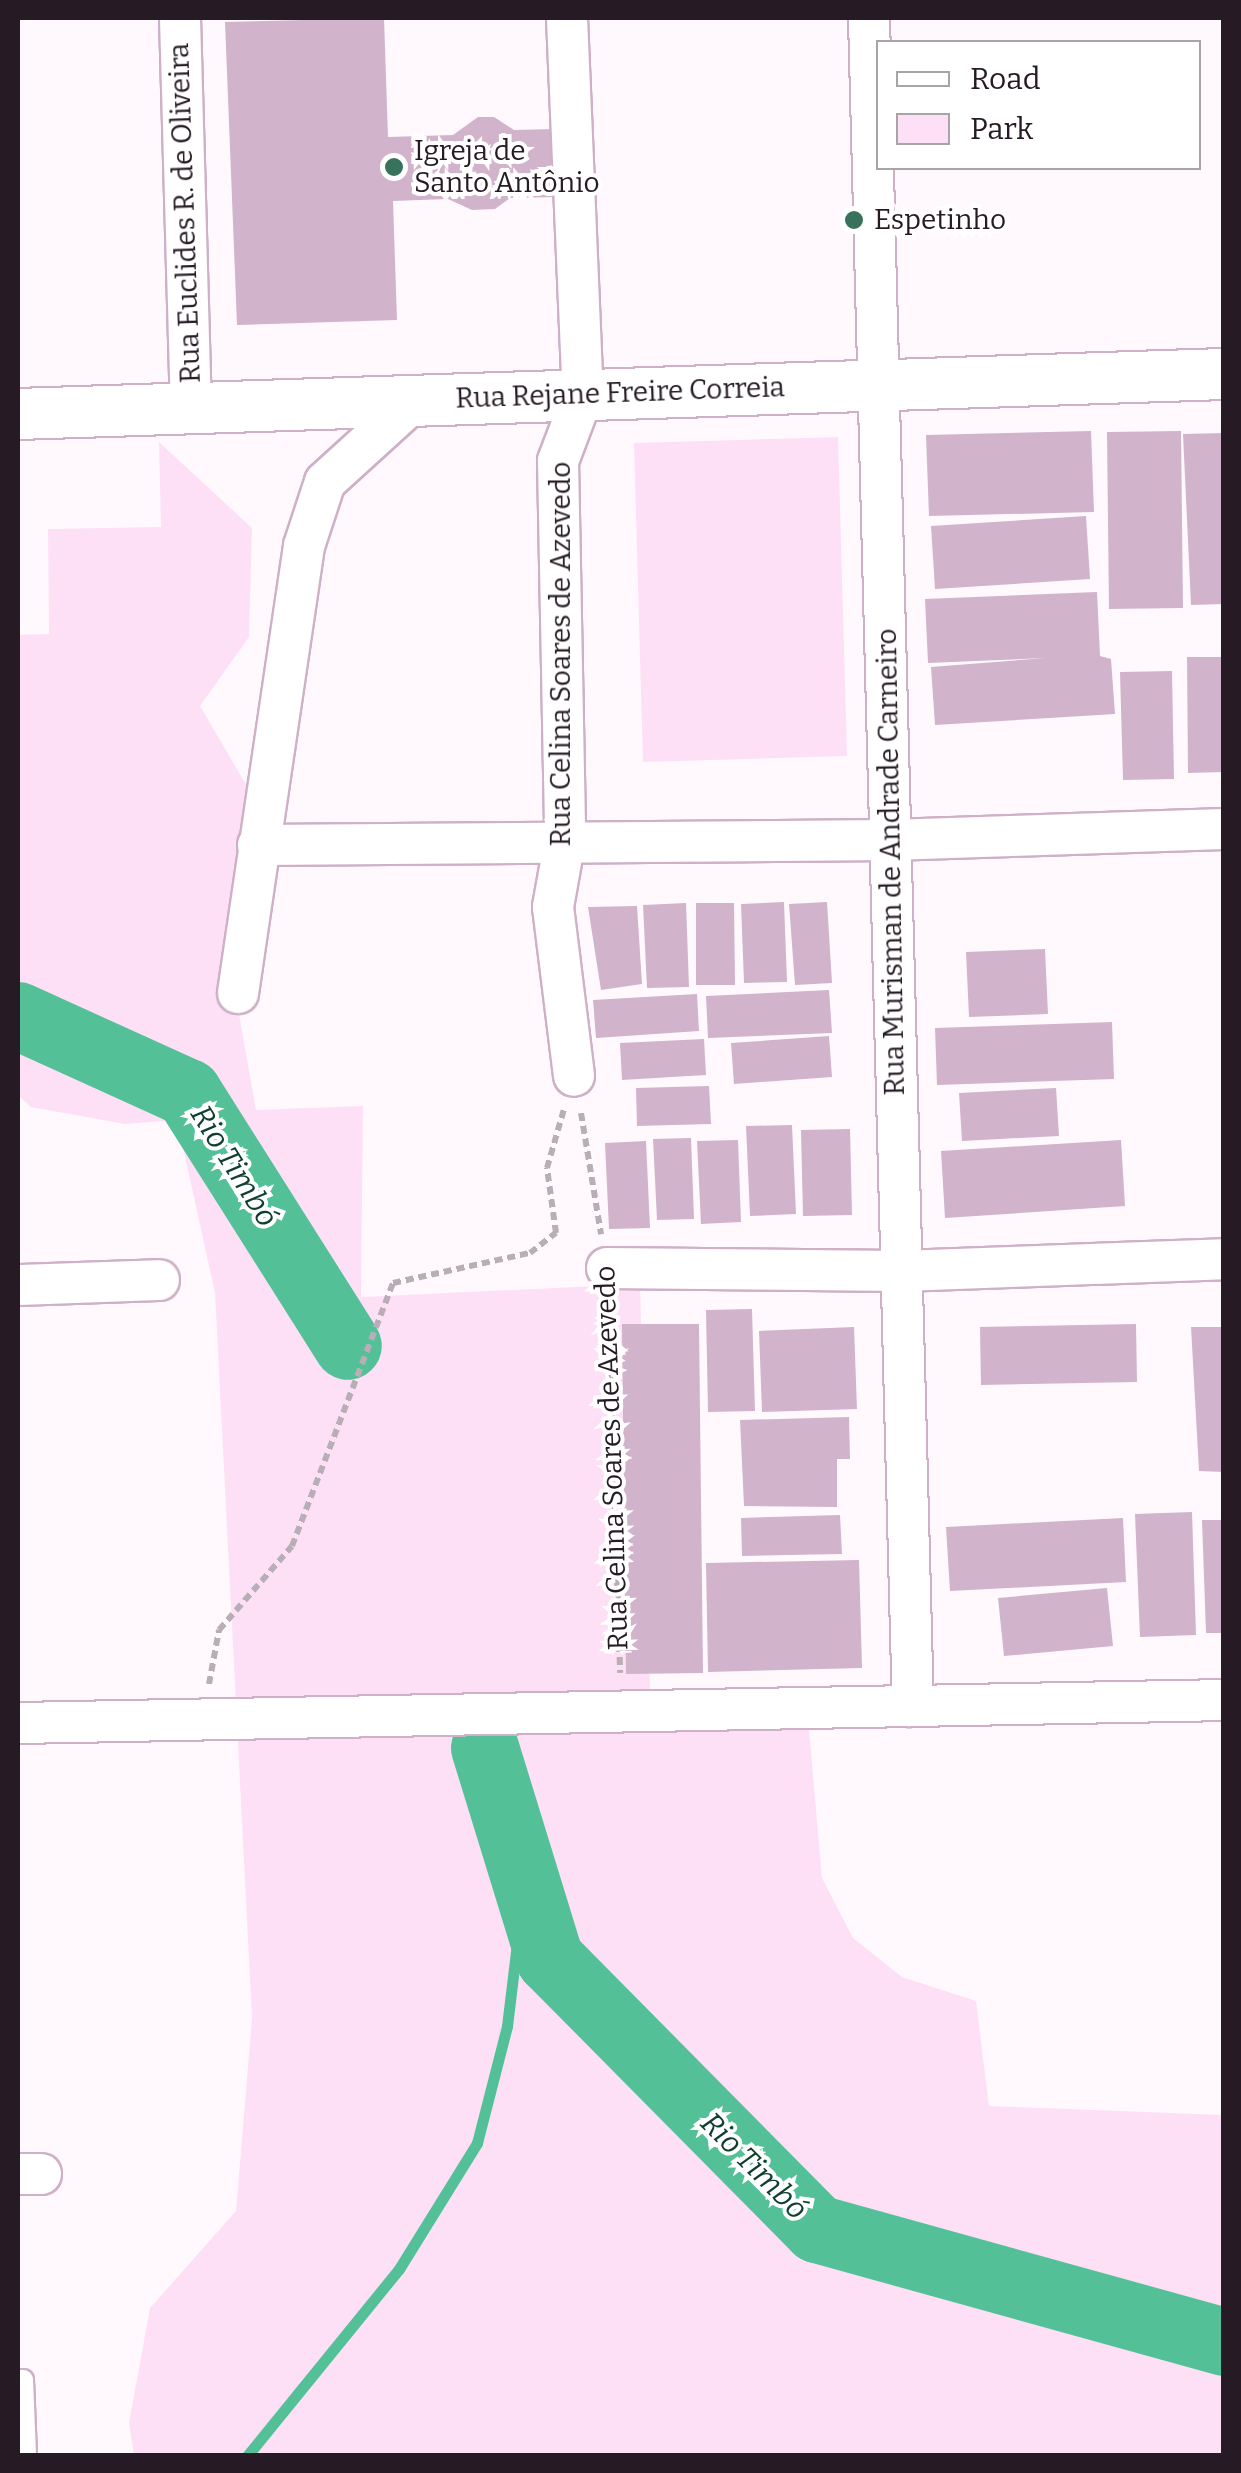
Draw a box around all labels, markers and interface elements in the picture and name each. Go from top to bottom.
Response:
legend [876,40,1201,170]
street label: Rua Euclides R. de Oliveira [162,42,208,384]
text: Road [970,61,1041,97]
text: Park [970,111,1033,147]
place label: Igreja de Santo Antônio [414,134,600,200]
marker: Igreja de Santo Antônio [383,156,405,178]
place label: Espetinho [874,203,1006,237]
marker: Espetinho [843,209,865,231]
street label: Rua Rejane Freire Correia [455,370,785,416]
street label: Rua Celina Soares de Azevedo [544,462,578,846]
street label: Rua Murisman de Andrade Carneiro [870,628,912,1096]
water label: Rio Timbó [183,1099,285,1233]
street label: Rua Celina Soares de Azevedo [588,1265,636,1651]
water label: Rio Timbó [693,2105,815,2227]

